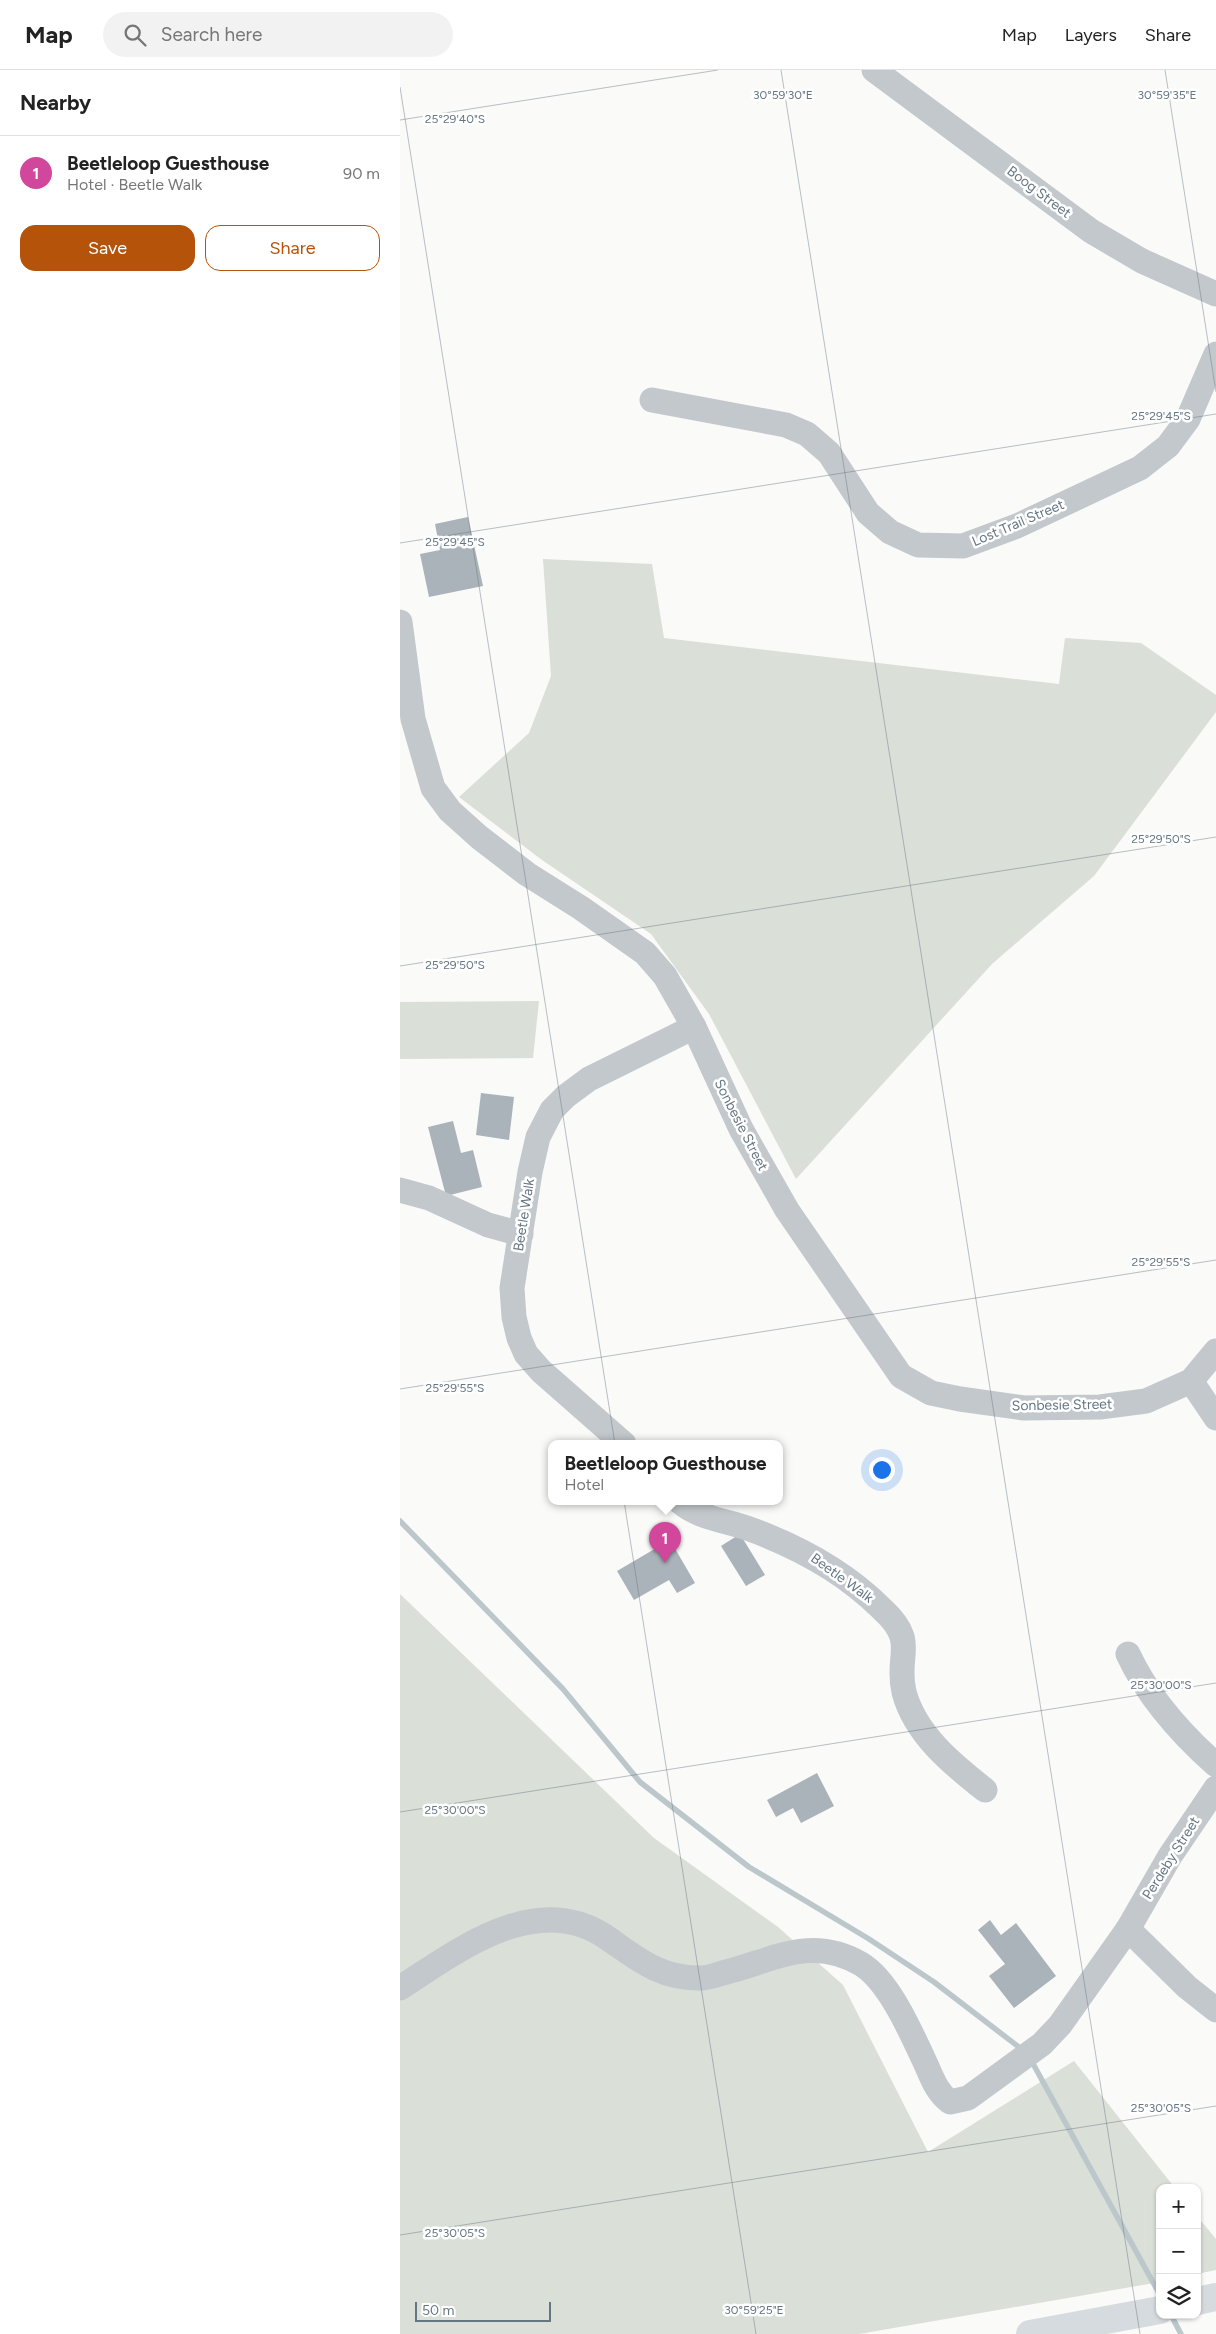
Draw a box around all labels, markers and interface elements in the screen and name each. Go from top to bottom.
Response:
search box [103,12,453,57]
text: Map [25,20,73,49]
icon: search [121,21,149,49]
text: Search here [161,23,262,46]
text: Map [1002,24,1037,46]
text: Layers [1065,24,1117,46]
text: Share [1145,24,1191,46]
text: 30°59'30"E [753,88,813,102]
text: 30°59'35"E [1137,88,1197,102]
text: Nearby [20,90,91,115]
text: 25°29'40"S [425,112,485,126]
text: Beetleloop Guesthouse [67,152,269,175]
street label: Boog Street [1004,162,1074,222]
text: 1 [33,164,39,183]
text: 90 m [343,164,380,183]
text: Hotel · Beetle Walk [67,175,202,194]
button: Save [20,225,195,271]
button: Share [205,225,380,271]
text: 25°29'45"S [1131,409,1191,423]
street label: Lost Trail Street [969,496,1067,550]
text: 25°29'45"S [425,535,485,549]
text: 25°29'50"S [1131,832,1191,846]
text: 25°29'50"S [425,958,485,972]
street label: Sonbesie Street [711,1076,771,1174]
street label: Beetle Walk [510,1177,538,1252]
text: 25°29'55"S [1132,1255,1190,1269]
text: 25°29'55"S [426,1381,484,1395]
street label: Sonbesie Street [1012,1396,1112,1414]
popup [548,1440,783,1505]
text: Beetleloop Guesthouse [564,1452,767,1475]
your location [869,1457,895,1483]
text: Hotel [564,1475,604,1494]
pin: 1 [649,1522,681,1563]
street label: Beetle Walk [807,1550,877,1607]
text: 25°30'00"S [1130,1678,1192,1692]
text: 25°30'00"S [424,1803,486,1817]
street label: Perdeby Street [1139,1814,1203,1902]
text: 25°30'05"S [1131,2101,1191,2115]
map controls [1156,2184,1201,2319]
button: + [1156,2184,1201,2229]
text: 25°30'05"S [425,2226,485,2240]
button: − [1156,2229,1201,2274]
button: layers [1156,2274,1201,2319]
scale bar [415,2299,551,2322]
text: 50 m [422,2302,454,2319]
text: 30°59'25"E [724,2303,784,2317]

